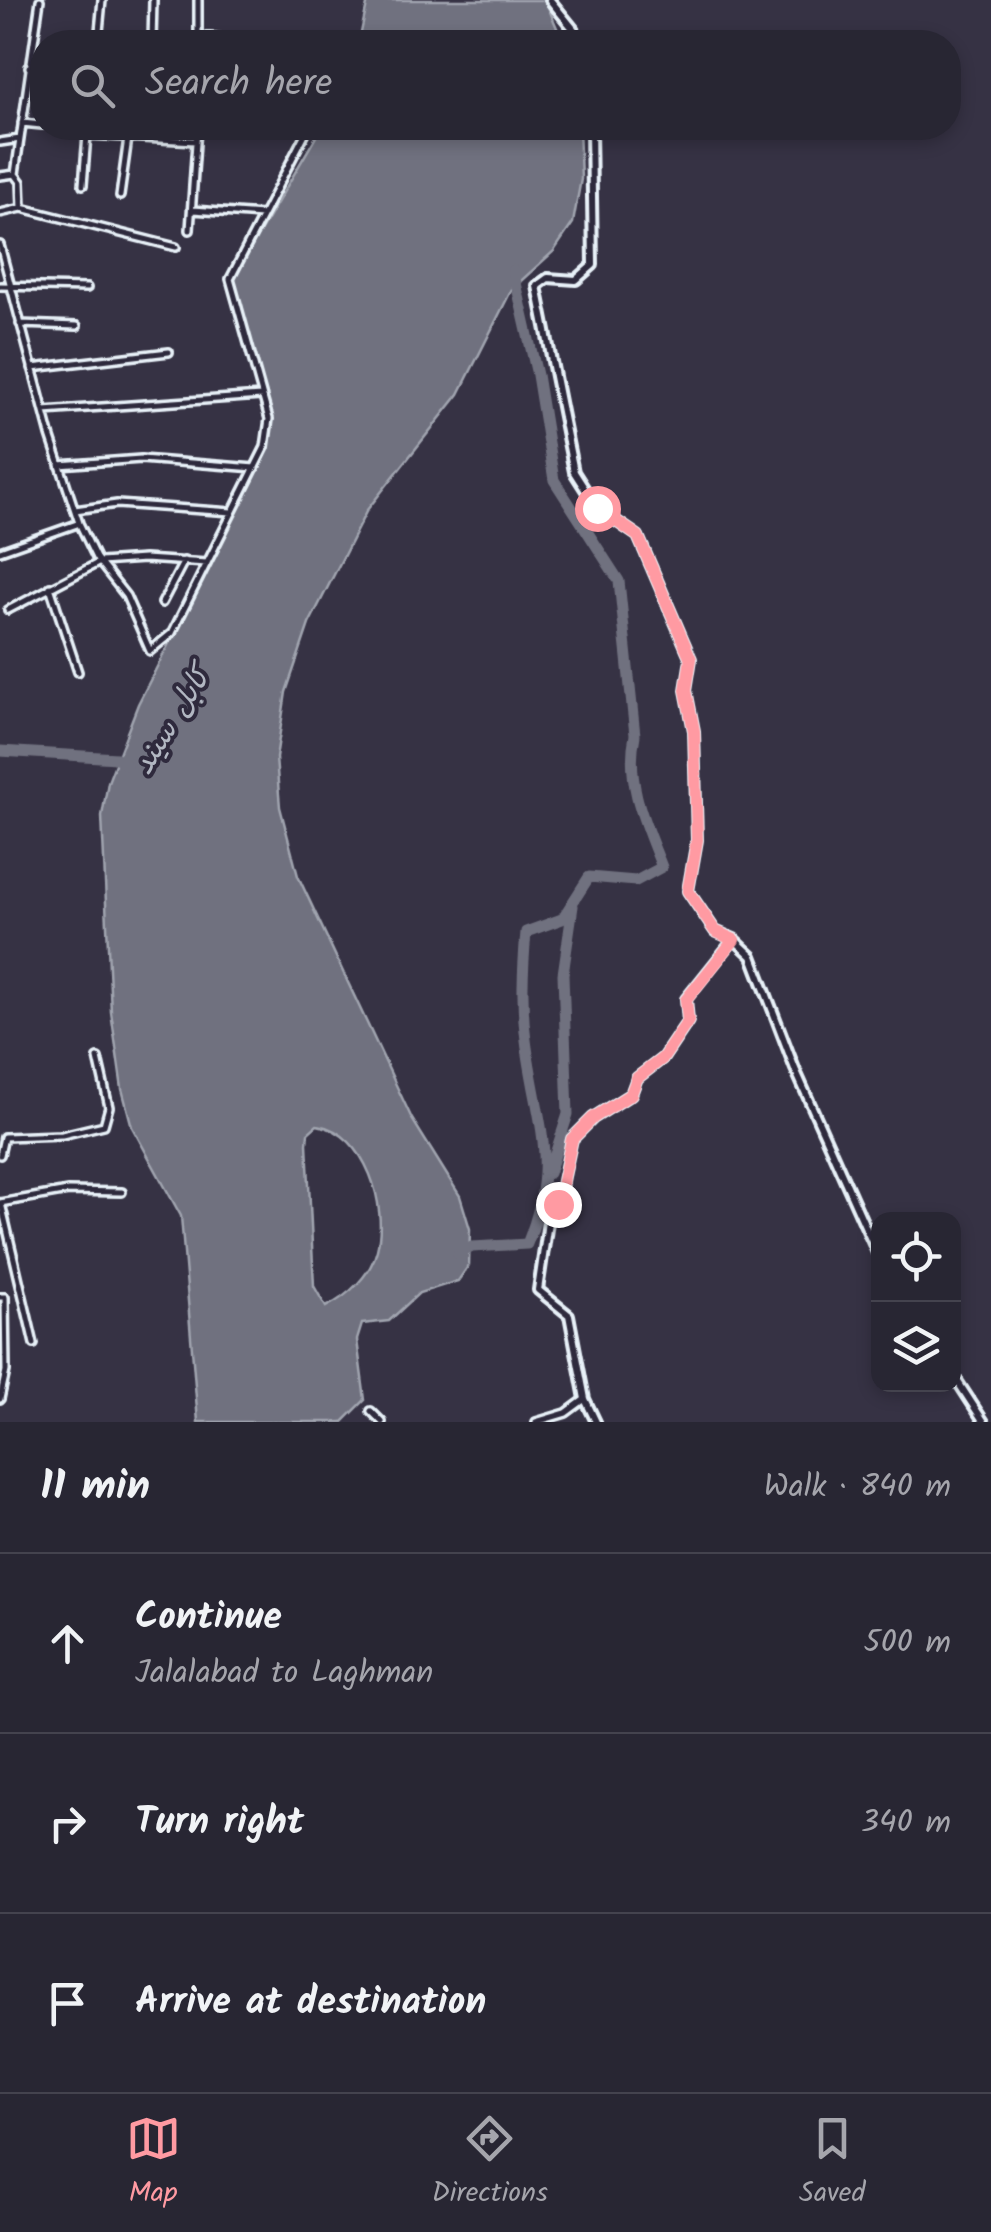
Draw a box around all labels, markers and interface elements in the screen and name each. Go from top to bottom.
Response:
search box [30,30,961,140]
text: Search here [145,55,332,115]
icon: search [65,58,120,113]
route start [575,486,621,532]
water label: کابل سيند [121,653,228,785]
route end [536,1182,582,1228]
map controls [871,1212,961,1392]
button: locate [871,1212,961,1302]
button: layers [871,1302,961,1392]
text: 11 min [40,1454,150,1521]
text: Walk · 840 m [764,1462,951,1513]
text: Continue [135,1588,282,1648]
icon: ahead [40,1616,95,1671]
text: 500 m [864,1618,951,1669]
text: Jalalabad to Laghman [135,1648,433,1699]
text: Turn right [135,1793,304,1853]
icon: right [40,1796,95,1851]
text: 340 m [861,1798,951,1849]
text: Arrive at destination [135,1973,486,2033]
icon: arrive [40,1976,95,2031]
tab: Map [126,2111,181,2216]
tab: Directions [432,2111,548,2216]
tab: Saved [799,2111,865,2216]

